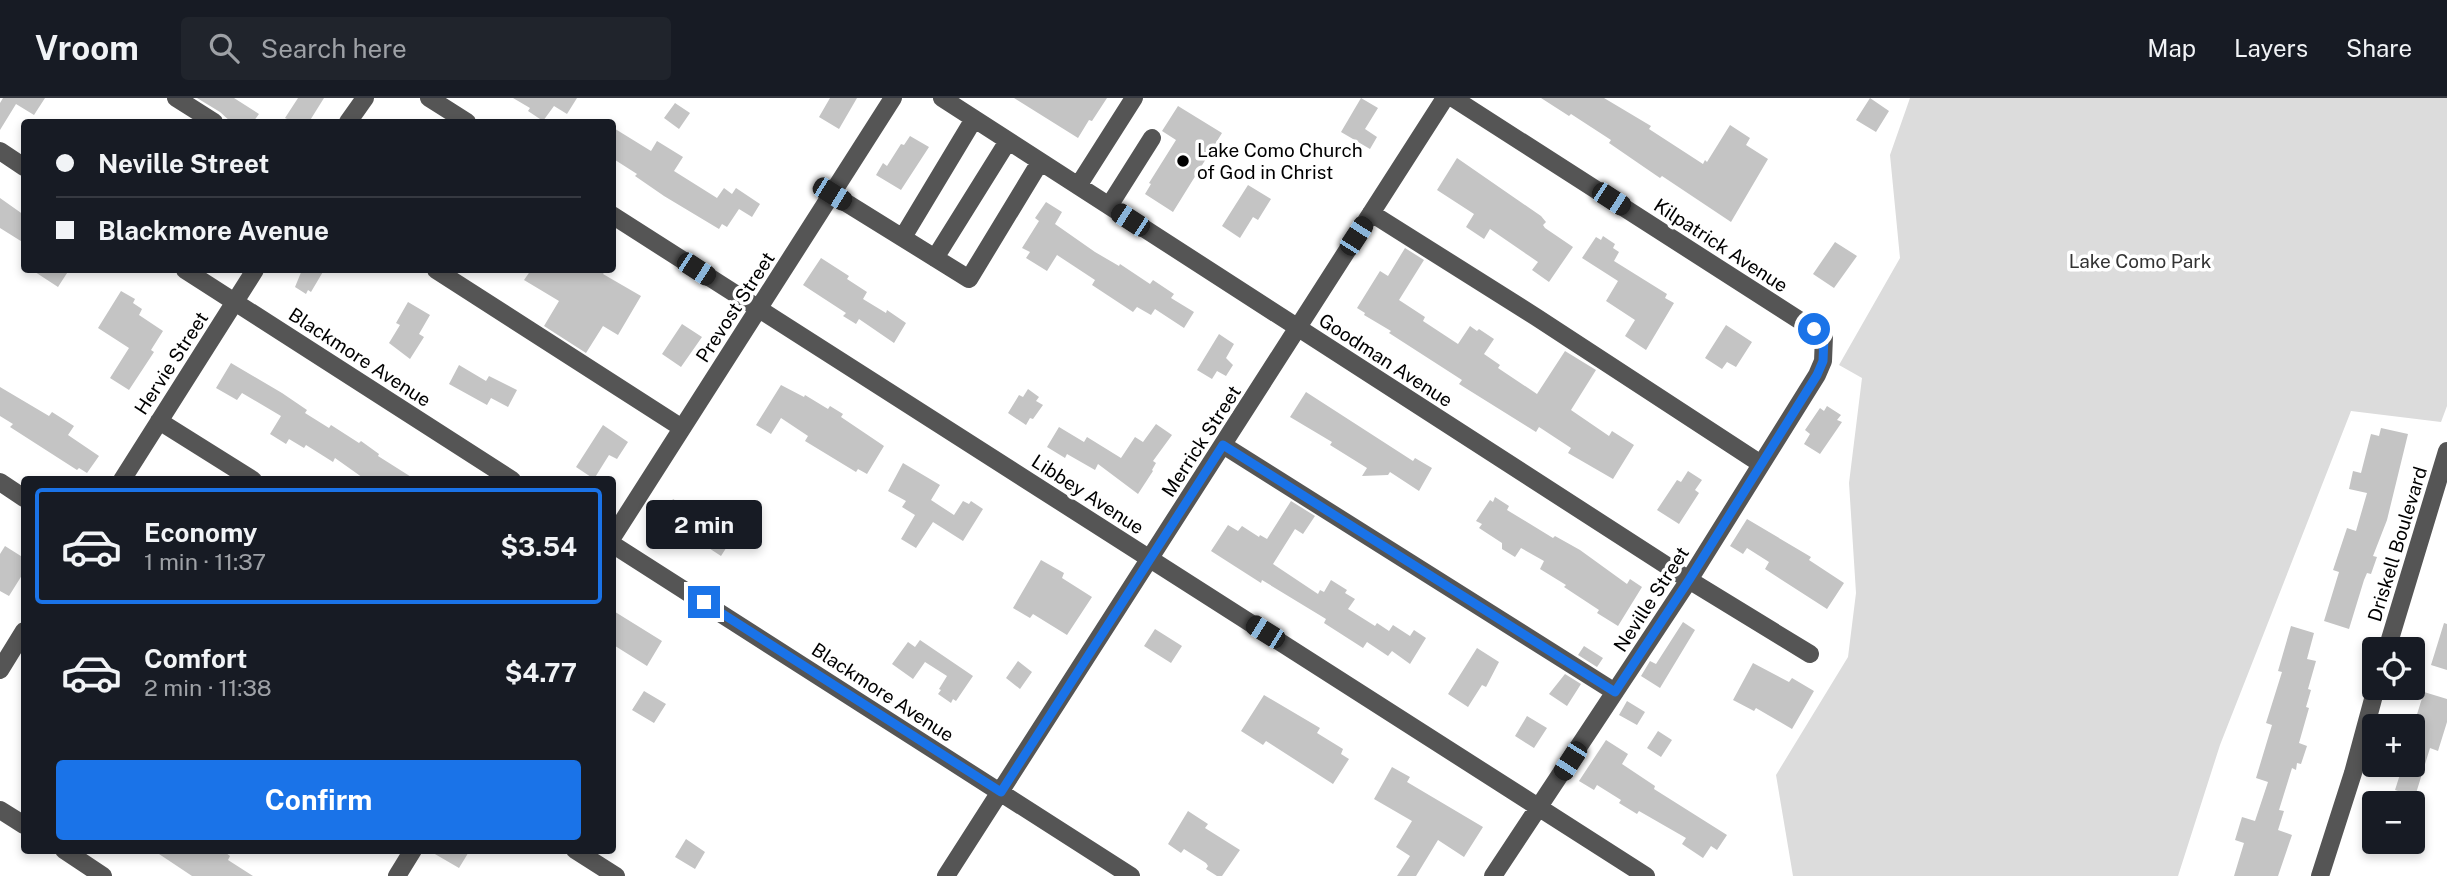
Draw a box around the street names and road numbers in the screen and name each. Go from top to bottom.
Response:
street label: Kilpatrick Avenue [1650,194,1792,296]
street label: Prevost Street [691,248,779,366]
street label: Blackmore Avenue [285,303,435,411]
street label: Hervie Street [130,308,212,418]
street label: Goodman Avenue [1315,309,1457,411]
street label: Merrick Street [1157,381,1245,501]
street label: Libbey Avenue [1028,450,1148,538]
street label: Driskell Boulevard [2363,464,2431,624]
street label: Neville Street [1609,542,1693,656]
street label: Blackmore Avenue [808,638,958,746]

